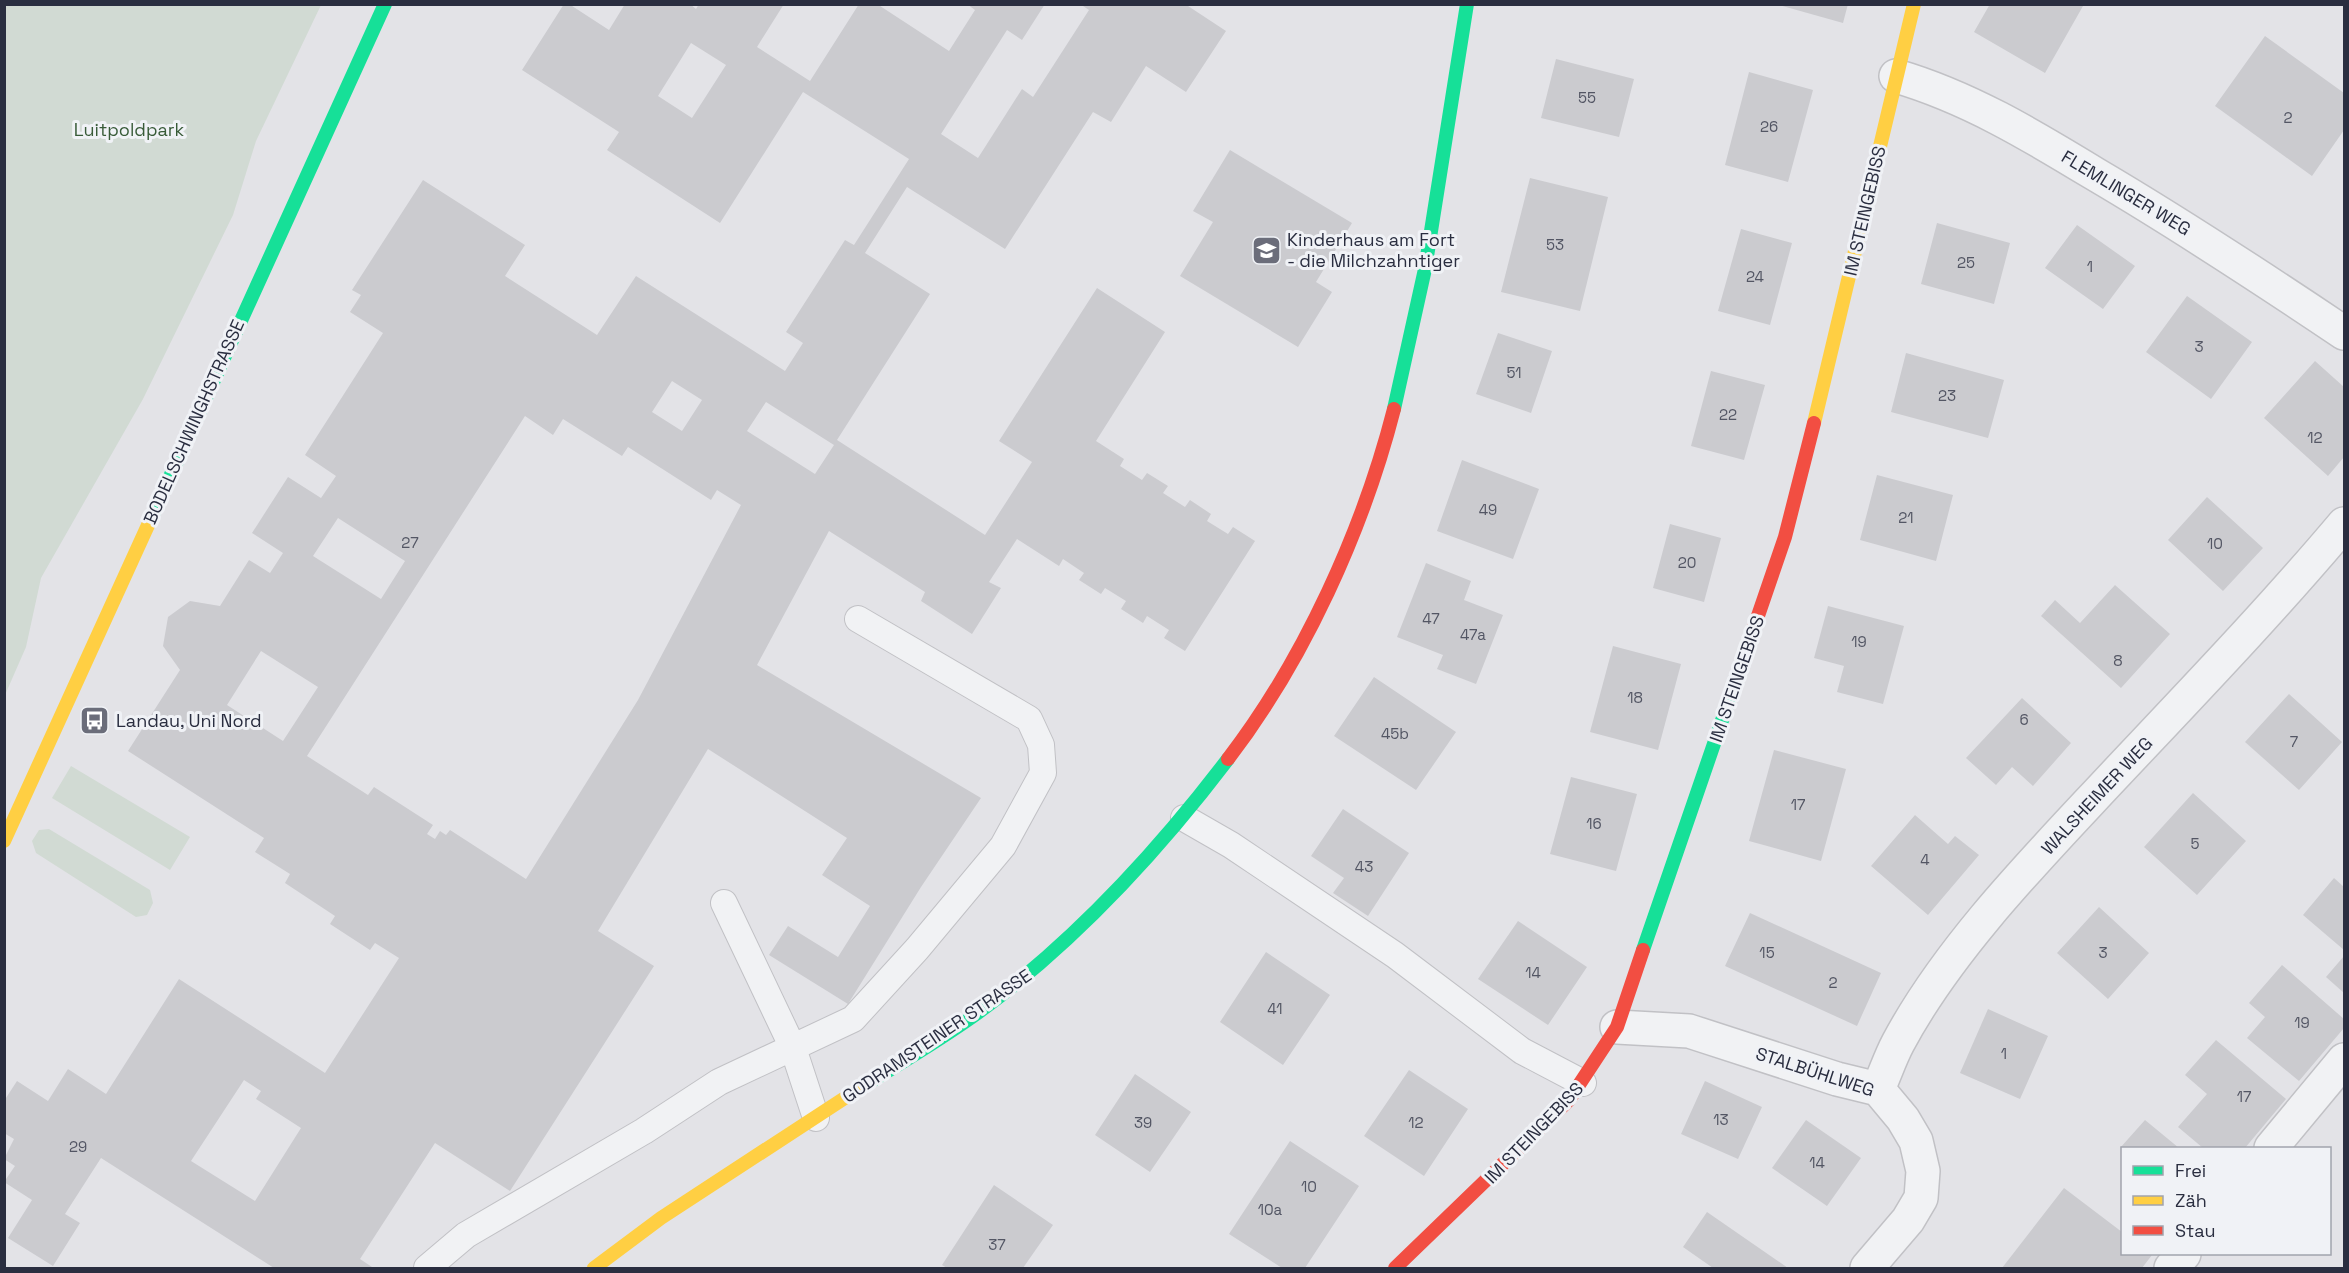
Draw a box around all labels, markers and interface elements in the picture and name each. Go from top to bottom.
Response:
house number: 55 [1578,88,1596,107]
house number: 2 [2283,108,2293,127]
house number: 26 [1760,117,1778,136]
park label: Luitpoldpark [74,118,185,141]
street label: IM STEINGEBISS [1838,144,1891,278]
street label: FLEMLINGER WEG [2057,145,2195,240]
place label: Kinderhaus am Fort - die Milchzahntiger [1287,228,1460,272]
school or university icon: Kinderhaus am Fort - die Milchzahntiger [1250,234,1282,266]
house number: 53 [1546,235,1564,254]
house number: 25 [1957,253,1975,272]
house number: 1 [2087,257,2093,276]
house number: 24 [1746,267,1764,286]
street label: BODELSCHWINGHSTRASSE [138,316,249,528]
house number: 3 [2194,337,2204,356]
house number: 51 [1506,363,1522,382]
house number: 23 [1938,386,1956,405]
house number: 22 [1719,405,1737,424]
house number: 12 [2307,428,2323,447]
house number: 49 [1479,500,1497,519]
house number: 21 [1898,508,1914,527]
house number: 27 [401,533,419,552]
house number: 10 [2207,534,2223,553]
house number: 20 [1678,553,1696,572]
house number: 47 [1422,609,1440,628]
street label: IM STEINGEBISS [1704,612,1769,745]
house number: 47a [1460,625,1486,644]
house number: 19 [1851,632,1867,651]
house number: 8 [2113,651,2123,670]
house number: 18 [1627,688,1643,707]
bus stop icon: Landau, Uni Nord [79,705,111,737]
place label: Landau, Uni Nord [116,709,262,732]
house number: 6 [2019,710,2029,729]
house number: 45b [1381,724,1409,743]
street label: WALSHEIMER WEG [2036,732,2157,860]
house number: 7 [2290,732,2298,751]
house number: 17 [1791,795,1805,814]
house number: 16 [1586,814,1602,833]
house number: 5 [2191,834,2200,853]
house number: 4 [1920,850,1930,869]
house number: 43 [1355,857,1373,876]
house number: 15 [1759,943,1775,962]
house number: 3 [2098,943,2108,962]
house number: 14 [1525,963,1541,982]
street label: GODRAMSTEINER STRASSE [838,964,1036,1108]
house number: 2 [1828,973,1838,992]
house number: 41 [1267,999,1283,1018]
house number: 19 [2294,1013,2310,1032]
street label: STALBÜHLWEG [1753,1042,1877,1102]
house number: 1 [2001,1044,2007,1063]
street label: IM STEINGEBISS [1479,1077,1588,1188]
house number: 17 [2237,1087,2251,1106]
house number: 13 [1713,1110,1729,1129]
house number: 39 [1134,1113,1152,1132]
house number: 12 [1408,1113,1424,1132]
house number: 29 [69,1137,87,1156]
legend [2121,1147,2331,1255]
house number: 14 [1809,1153,1825,1172]
text: Frei [2175,1159,2206,1182]
house number: 10 [1301,1177,1317,1196]
text: Zäh [2175,1189,2207,1212]
house number: 10a [1258,1200,1283,1219]
text: Stau [2175,1219,2215,1242]
house number: 37 [988,1235,1006,1254]

